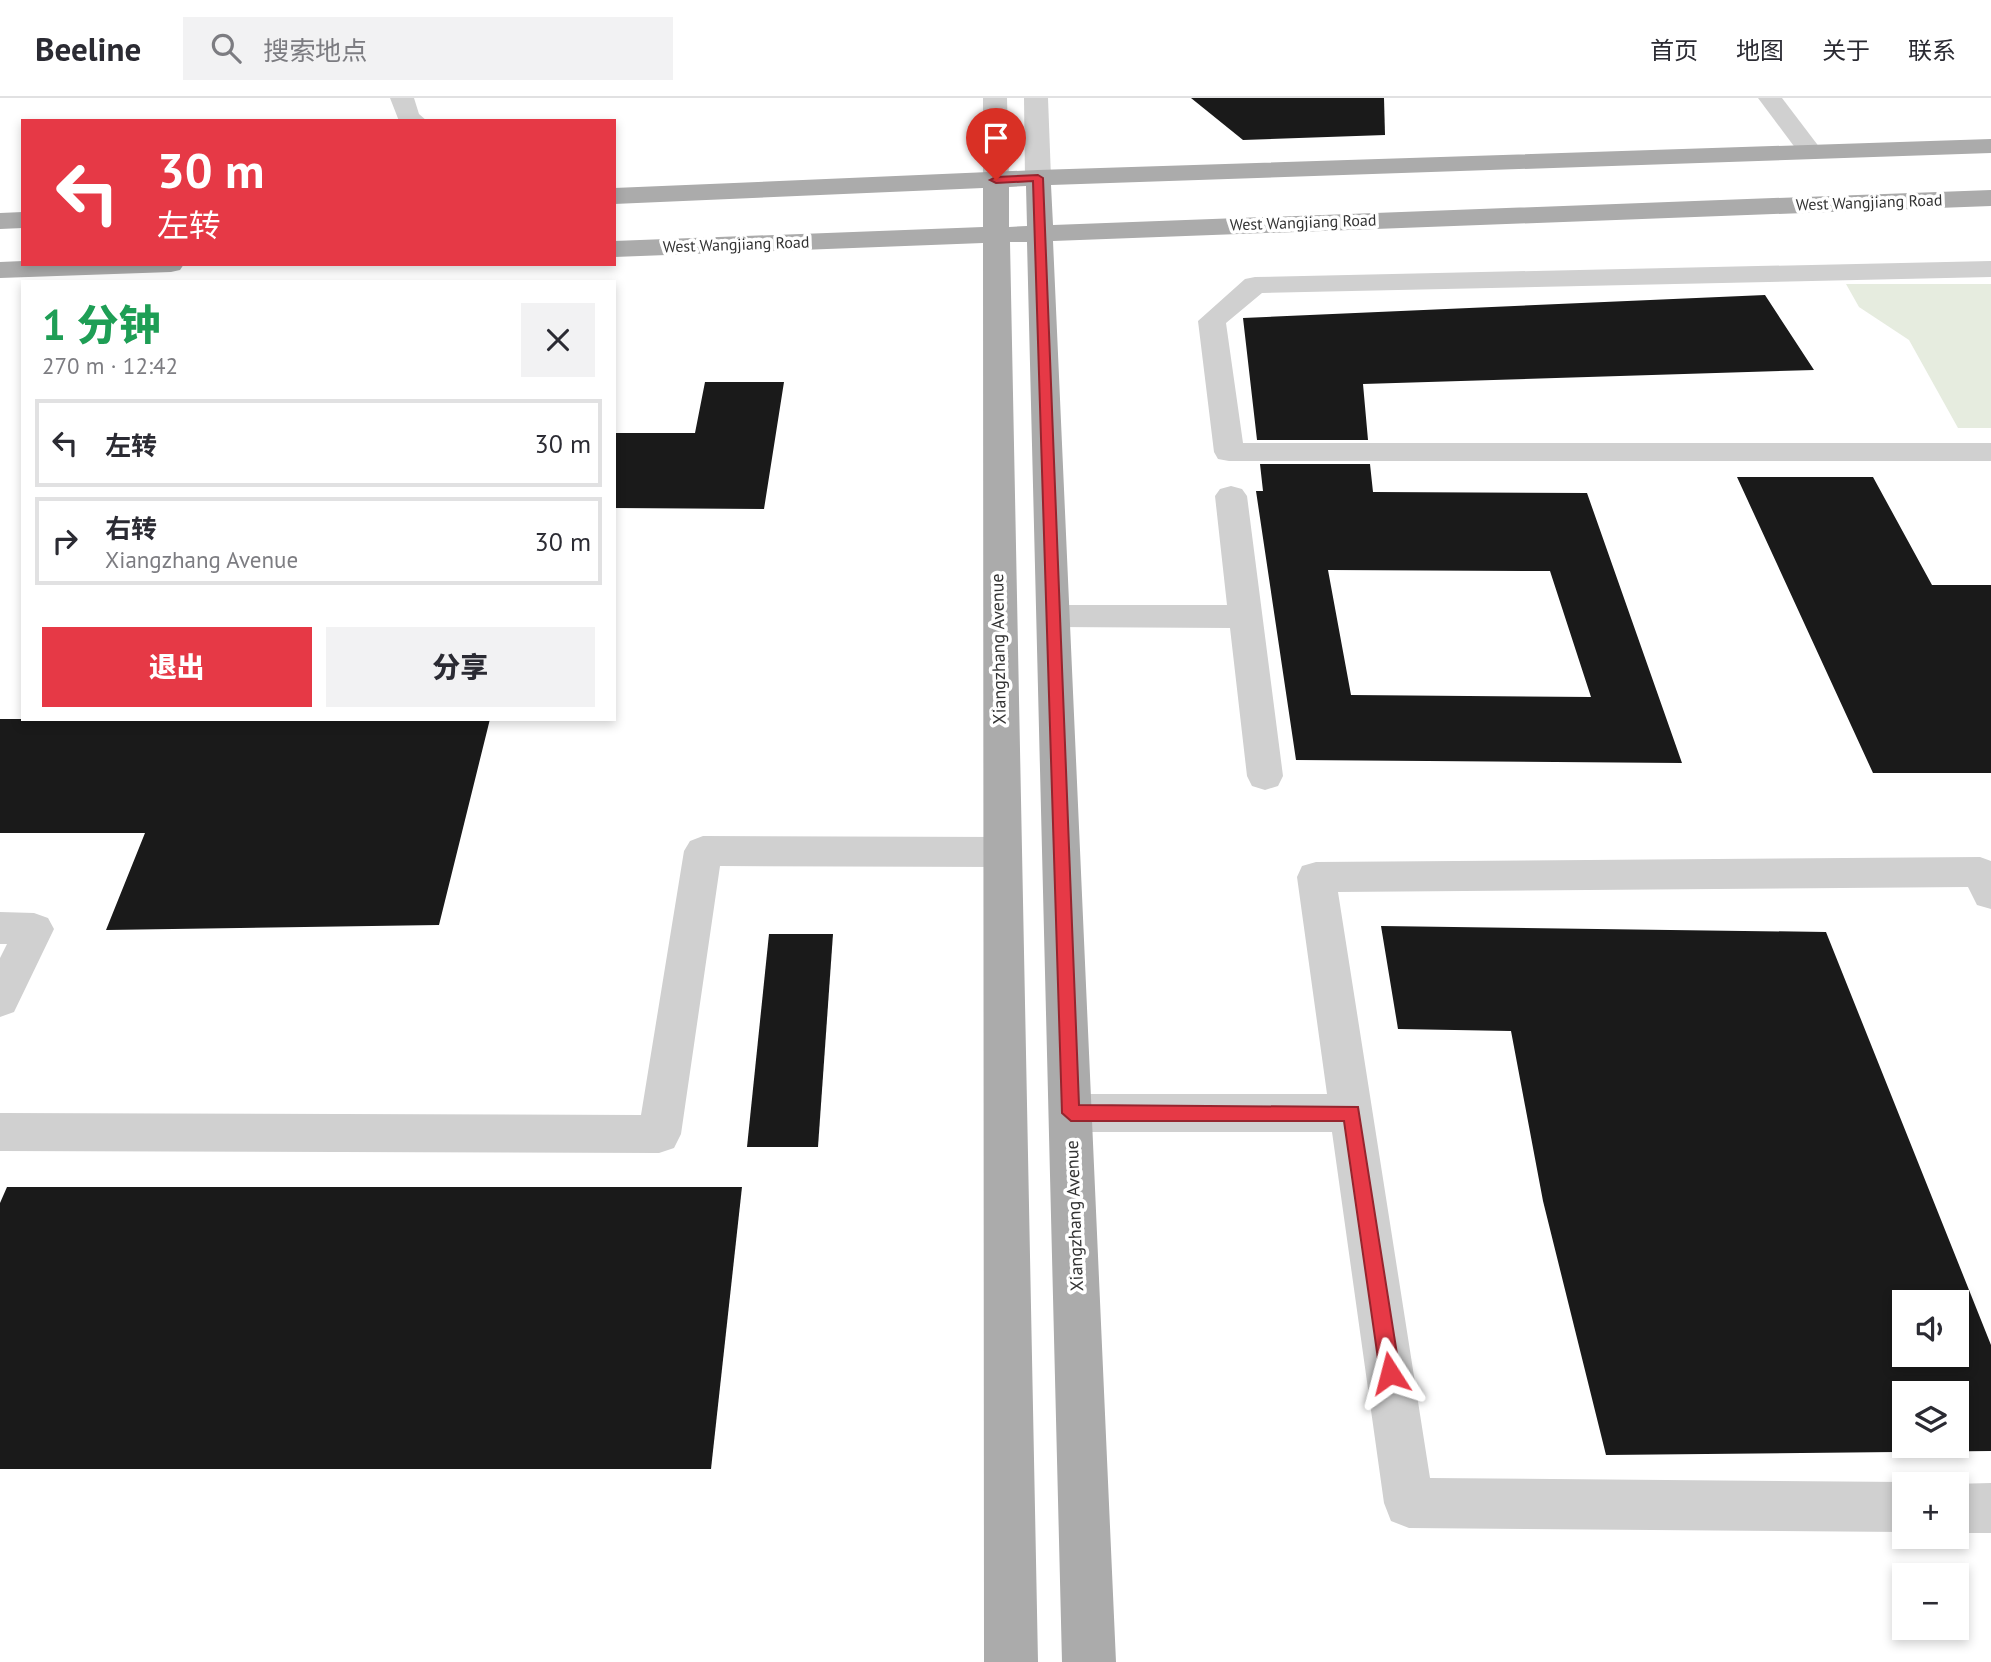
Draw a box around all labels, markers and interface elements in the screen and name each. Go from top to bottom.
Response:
search box [183,17,673,80]
text: Beeline [35,27,141,70]
icon: search [207,29,245,67]
text: 搜索地点 [263,34,367,67]
text: 首页 [1650,35,1698,66]
text: 地图 [1736,35,1784,66]
text: 关于 [1822,35,1870,66]
text: 联系 [1908,35,1956,66]
pin [966,108,1026,180]
icon: arrive [977,119,1015,157]
text: 30 m [157,138,264,202]
icon: left [42,147,133,238]
street label: West Wangjiang Road [1795,189,1943,215]
text: 左转 [157,204,221,246]
street label: West Wangjiang Road [1229,209,1377,235]
street label: West Wangjiang Road [662,231,810,257]
text: 1 分钟 [42,297,160,352]
button: close [521,303,595,377]
text: 270 m · 12:42 [42,351,178,380]
icon: left [46,424,84,462]
text: 30 m [535,427,591,460]
text: 左转 [105,429,157,462]
text: 右转 [105,512,157,545]
icon: right [46,522,84,560]
text: 30 m [535,525,591,558]
text: Xiangzhang Avenue [105,545,298,574]
street label: Xiangzhang Avenue [985,573,1011,725]
button: 退出 [42,627,312,707]
button: 分享 [326,627,595,707]
street label: Xiangzhang Avenue [1060,1140,1088,1292]
map controls [1892,1290,1969,1640]
button: sound [1892,1290,1969,1367]
position arrow [1353,1336,1427,1410]
button: layers [1892,1381,1969,1458]
button: + [1892,1472,1969,1549]
button: − [1892,1563,1969,1640]

